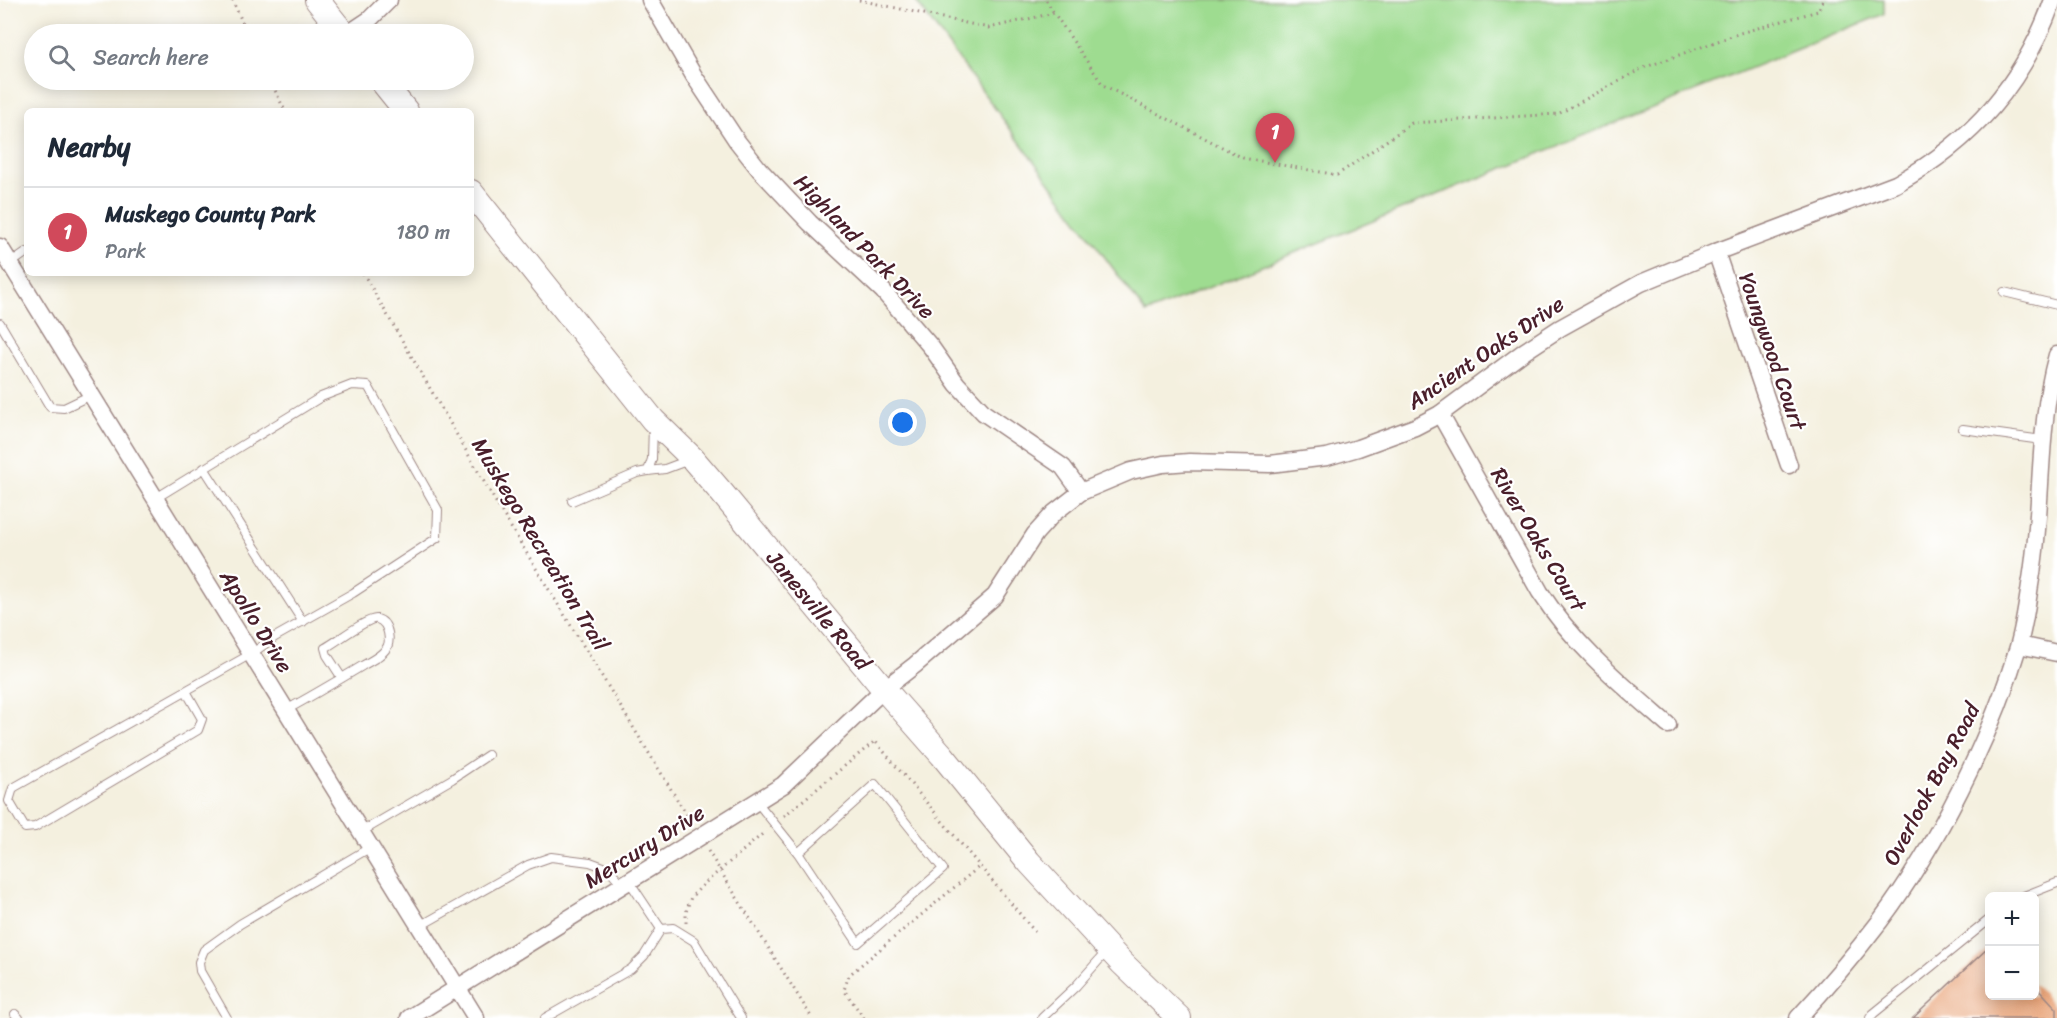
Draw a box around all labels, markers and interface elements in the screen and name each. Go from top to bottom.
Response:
search box [24,24,474,90]
text: Search here [93,38,209,77]
icon: search [45,41,78,74]
pin: 1 [1256,114,1294,163]
text: Nearby [48,124,130,170]
street label: Highland Park Drive [784,164,945,329]
text: Muskego County Park [105,195,316,234]
text: 1 [63,215,72,250]
text: 180 m [396,215,450,250]
text: Park [105,234,146,269]
street label: Youngwood Court [1727,267,1818,437]
street label: Ancient Oaks Drive [1398,285,1572,420]
your location [888,408,917,437]
street label: Muskego Recreation Trail [461,430,620,659]
street label: River Oaks Court [1480,459,1598,620]
street label: Janesville Road [756,540,882,680]
street label: Apollo Drive [209,561,304,681]
street label: Overlook Bay Road [1872,694,1992,873]
street label: Mercury Drive [576,794,713,899]
map controls [1985,892,2039,1000]
button: + [1985,892,2039,946]
button: − [1985,946,2039,1000]

